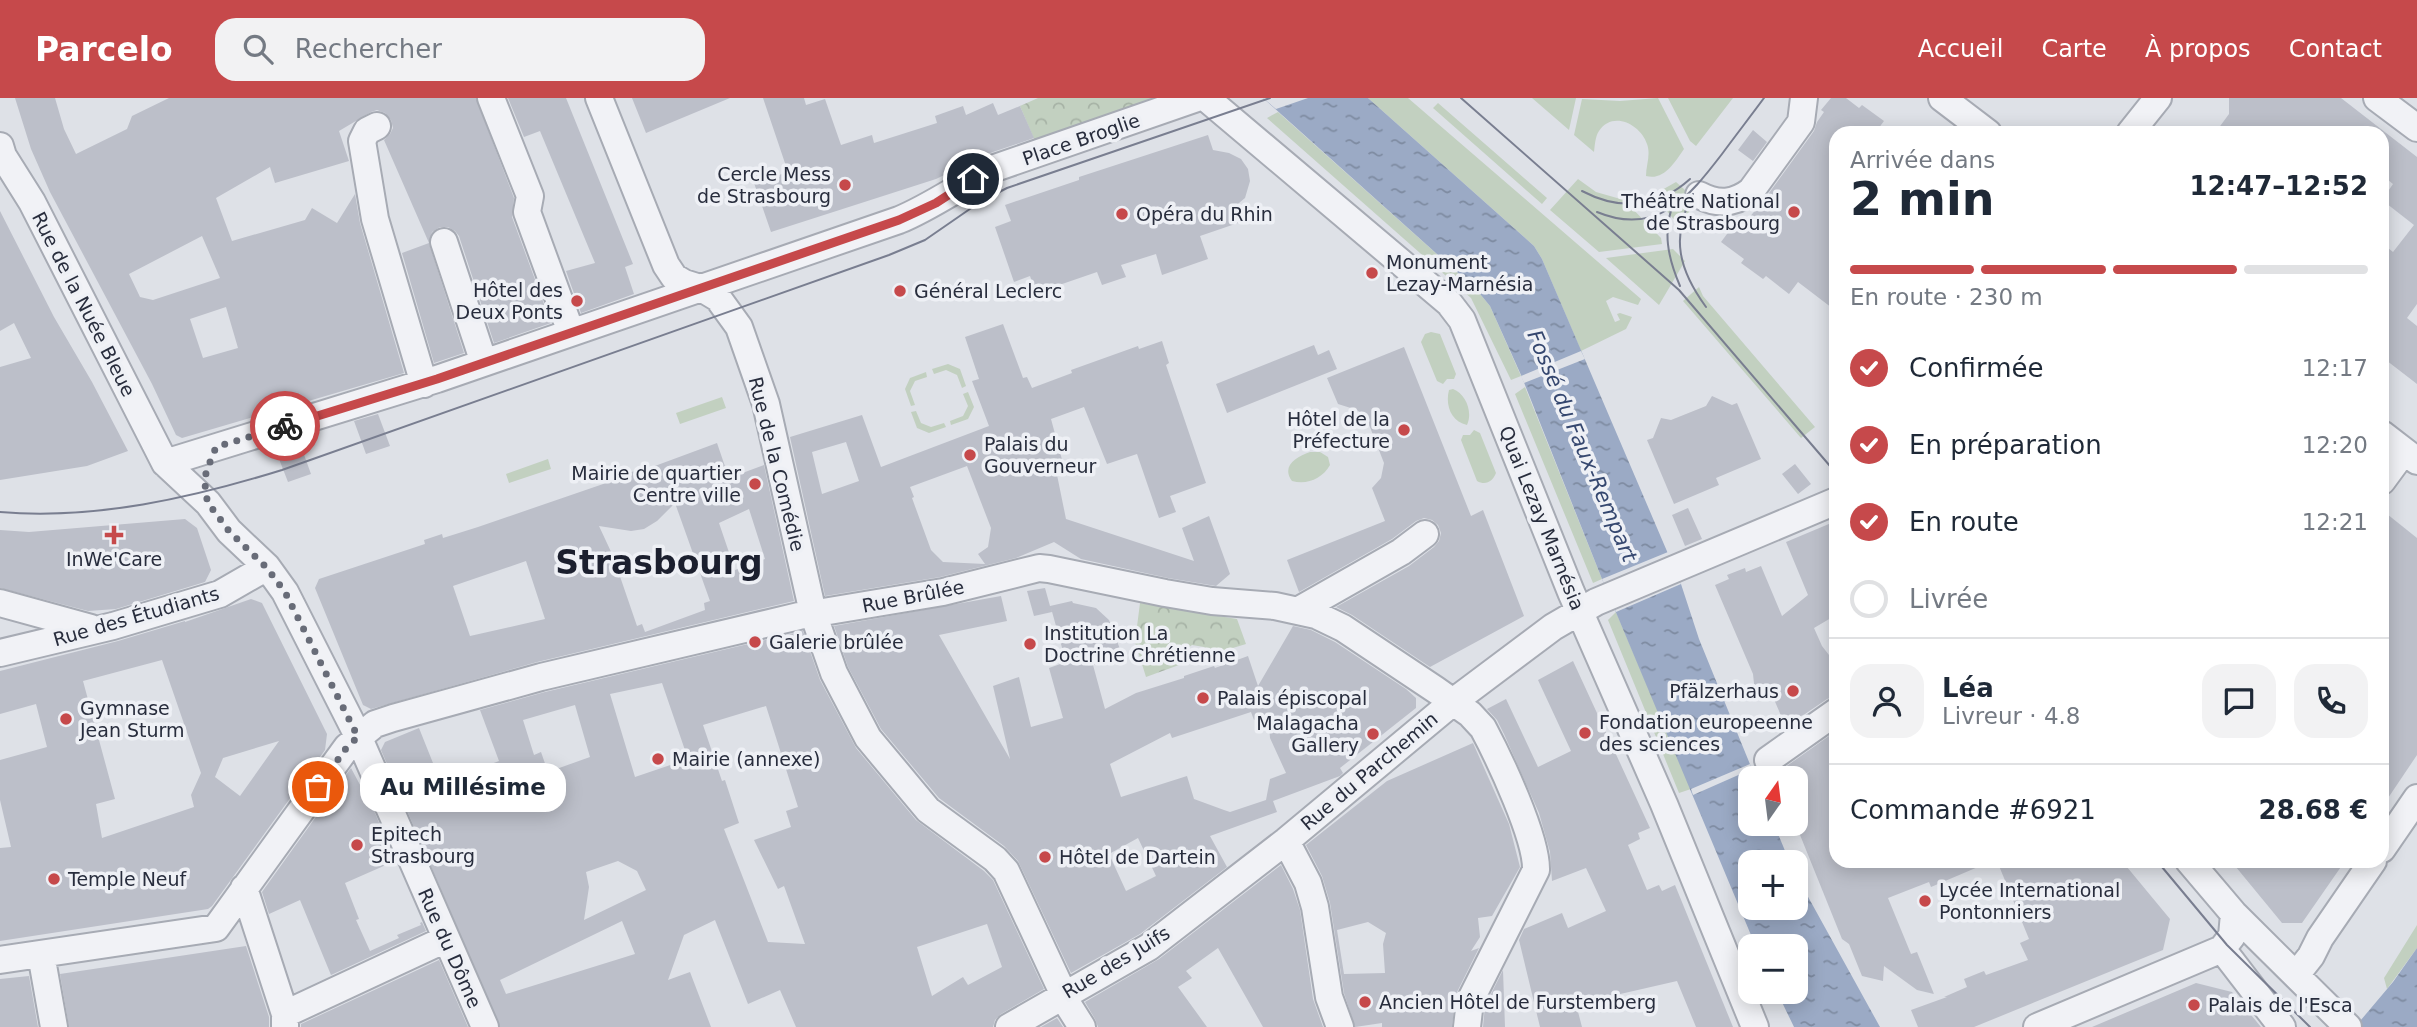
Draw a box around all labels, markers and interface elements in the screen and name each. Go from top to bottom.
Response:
search box [215,18,705,81]
text: Parcelo [35,30,173,69]
icon: search [239,30,277,68]
text: Rechercher [295,34,442,64]
text: Accueil [1918,35,2003,63]
text: Carte [2041,35,2107,63]
text: À propos [2145,35,2251,63]
text: Contact [2289,35,2382,63]
street label: Place Broglie [1019,109,1143,169]
text: Arrivée dans [1850,147,1995,173]
pin [943,149,1003,209]
icon: home [954,160,992,198]
place label: Cercle Mess de Strasbourg [697,163,831,207]
text: 12:47–12:52 [2189,171,2368,201]
text: 2 min [1850,172,1994,226]
marker: Cercle Mess de Strasbourg [837,177,853,193]
place label: Théâtre National de Strasbourg [1620,190,1780,234]
place label: Opéra du Rhin [1136,203,1273,225]
marker: Théâtre National de Strasbourg [1786,204,1802,220]
marker: Opéra du Rhin [1114,206,1130,222]
street label: Rue de la Nuée Bleue [28,208,140,400]
place label: Monument Lezay-Marnésia [1386,251,1533,295]
marker: Monument Lezay-Marnésia [1364,265,1380,281]
place label: Hôtel des Deux Ponts [456,279,563,323]
place label: Général Leclerc [914,280,1062,302]
marker: Général Leclerc [892,283,908,299]
text: En route · 230 m [1850,284,2043,310]
marker: Hôtel des Deux Ponts [569,293,585,309]
water label: Fossé du Faux-Rempart [1522,327,1642,566]
icon: check [1850,349,1888,387]
text: Confirmée [1909,353,2043,383]
text: 12:17 [2302,355,2368,381]
street label: Rue de la Comédie [745,374,809,554]
courier [250,391,320,461]
icon: bike [266,407,304,445]
place label: Hôtel de la Préfecture [1287,408,1390,452]
marker: Hôtel de la Préfecture [1396,422,1412,438]
street label: Quai Lezay Marnésia [1495,423,1589,613]
icon: check [1850,426,1888,464]
text: En préparation [1909,430,2102,460]
text: 12:20 [2302,432,2368,458]
place label: Palais du Gouverneur [984,433,1097,477]
marker: Palais du Gouverneur [962,447,978,463]
place label: Mairie de quartier Centre ville [571,462,741,506]
marker: Mairie de quartier Centre ville [747,476,763,492]
icon: check [1850,503,1888,541]
text: En route [1909,507,2019,537]
text: 12:21 [2302,509,2368,535]
marker: InWe'Care [104,525,124,545]
district label: Strasbourg [555,543,763,582]
place label: InWe'Care [66,548,162,570]
street label: Rue Brûlée [860,575,966,617]
street label: Rue des Étudiants [50,582,222,650]
text: Livrée [1909,584,1988,614]
place label: Institution La Doctrine Chrétienne [1044,622,1236,666]
place label: Galerie brûlée [769,631,904,653]
marker: Galerie brûlée [747,634,763,650]
marker: Institution La Doctrine Chrétienne [1022,636,1038,652]
button: person [1850,664,1924,738]
button: chat [2202,664,2276,738]
button: phone [2294,664,2368,738]
text: Léa [1942,673,1994,703]
place label: Pfälzerhaus [1669,680,1779,702]
marker: Pfälzerhaus [1785,683,1801,699]
place label: Palais épiscopal [1217,687,1367,709]
marker: Palais épiscopal [1195,690,1211,706]
place label: Gymnase Jean Sturm [79,697,185,741]
text: Livreur · 4.8 [1942,703,2080,729]
street label: Rue du Parchemin [1296,707,1442,835]
marker: Gymnase Jean Sturm [58,711,74,727]
place label: Fondation europeenne des sciences [1599,711,1813,755]
place label: Malagacha Gallery [1256,712,1359,756]
marker: Fondation europeenne des sciences [1577,725,1593,741]
marker: Malagacha Gallery [1365,726,1381,742]
place label: Mairie (annexe) [672,748,820,770]
marker: Mairie (annexe) [650,751,666,767]
pin [288,757,348,817]
callout: Au Millésime [360,762,566,812]
north arrow [1738,766,1808,836]
map controls [1738,766,1808,1004]
icon: bag [299,768,337,806]
text: Au Millésime [380,774,546,800]
text: Commande #6921 [1850,795,2096,825]
text: 28.68 € [2259,795,2368,825]
place label: Epitech Strasbourg [371,823,475,867]
marker: Epitech Strasbourg [349,837,365,853]
place label: Hôtel de Dartein [1059,846,1216,868]
marker: Hôtel de Dartein [1037,849,1053,865]
button: + [1738,850,1808,920]
place label: Temple Neuf [67,868,188,890]
marker: Temple Neuf [46,871,62,887]
place label: Lycée International Pontonniers [1939,879,2120,923]
street label: Rue du Dôme [414,885,486,1011]
marker: Lycée International Pontonniers [1917,893,1933,909]
street label: Rue des Juifs [1058,921,1174,1003]
button: − [1738,934,1808,1004]
place label: Ancien Hôtel de Furstemberg [1379,991,1656,1013]
marker: Ancien Hôtel de Furstemberg [1357,994,1373,1010]
place label: Palais de l'Esca [2208,994,2353,1016]
marker: Palais de l'Esca [2186,997,2202,1013]

